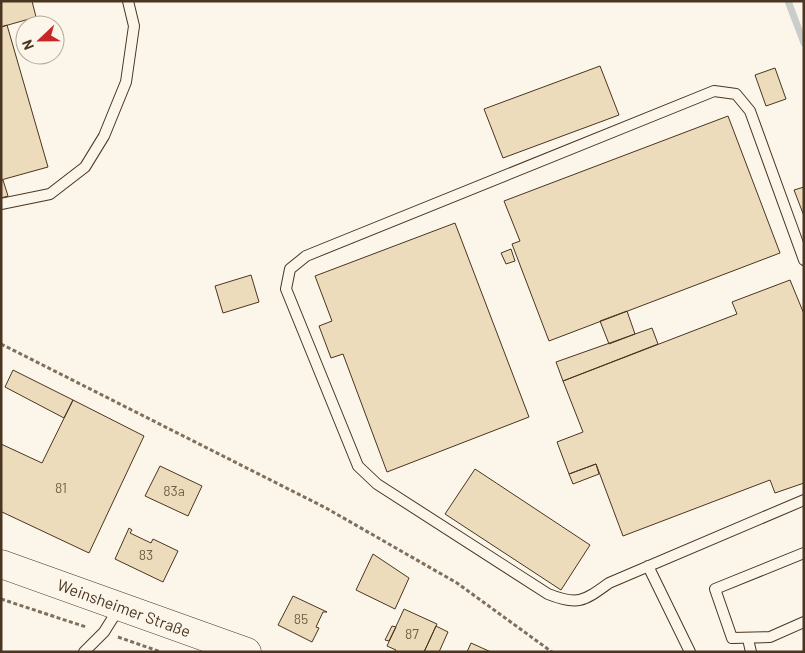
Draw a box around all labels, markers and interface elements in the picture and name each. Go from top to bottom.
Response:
north arrow [15,15,65,65]
text: N [18,38,37,53]
house number: 81 [55,479,67,496]
house number: 83a [163,482,185,499]
house number: 83 [139,546,153,563]
street label: Weinsheimer Straße [55,575,193,640]
house number: 85 [294,610,308,627]
house number: 87 [405,625,419,642]

